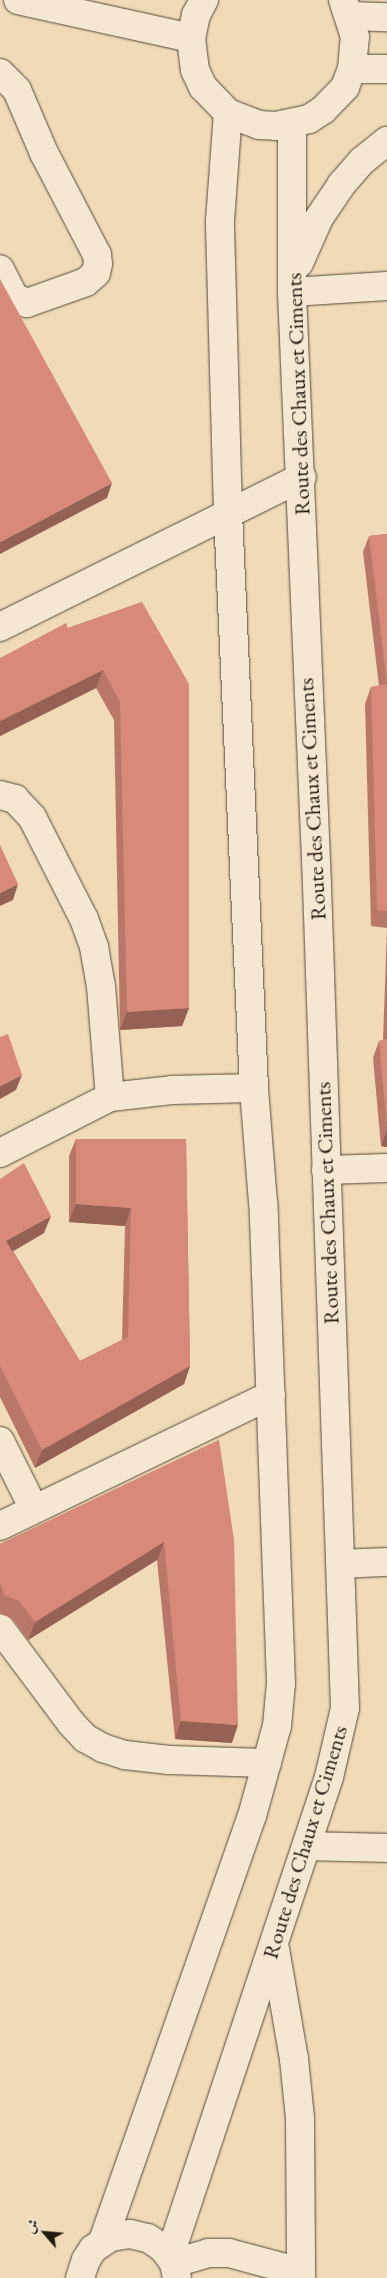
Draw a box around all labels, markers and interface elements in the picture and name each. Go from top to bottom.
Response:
street label: Route des Chaux et Ciments [281,272,315,516]
street label: Route des Chaux et Ciments [292,677,332,921]
street label: Route des Chaux et Ciments [310,1081,344,1325]
street label: Route des Chaux et Ciments [257,1722,353,1962]
north arrow [20,2208,70,2258]
text: ش [20,2216,43,2236]

